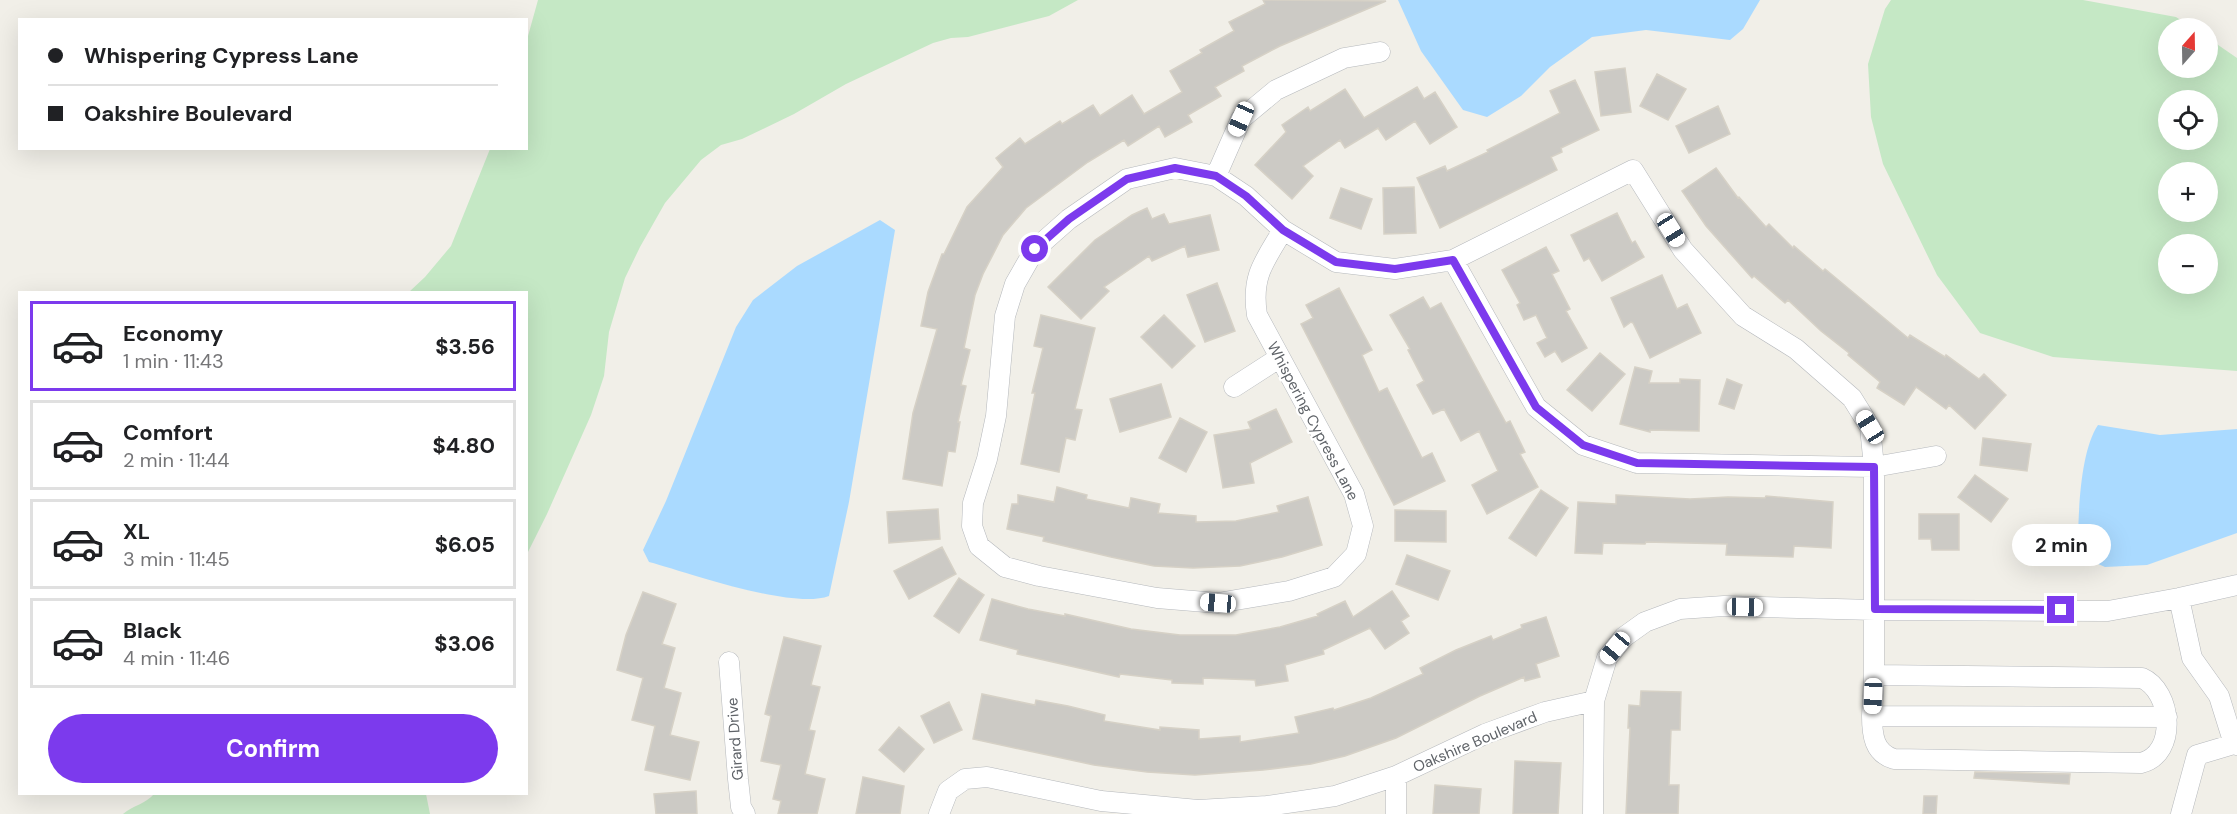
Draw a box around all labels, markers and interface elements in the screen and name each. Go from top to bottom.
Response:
north arrow [2158,18,2218,78]
map controls [2158,18,2218,294]
text: Whispering Cypress Lane [84,41,359,70]
button: locate [2158,90,2218,150]
text: Oakshire Boulevard [84,99,292,128]
car [1225,99,1257,139]
button: + [2158,162,2218,222]
car [1654,210,1688,250]
button: − [2158,234,2218,294]
route start [1021,235,1048,262]
icon: car [51,319,105,373]
text: Economy [123,319,223,348]
text: $3.56 [435,332,495,361]
street label: Whispering Cypress Lane [1263,338,1363,504]
text: 1 min · 11:43 [123,348,224,374]
car [1853,407,1887,447]
icon: car [51,418,105,472]
text: Comfort [123,418,213,447]
text: $4.80 [432,431,495,460]
text: 2 min · 11:44 [123,447,229,473]
icon: car [51,517,105,571]
text: XL [123,517,150,546]
callout: 2 min [2012,523,2110,565]
text: $6.05 [435,530,495,559]
text: 2 min [2035,532,2088,558]
text: 3 min · 11:45 [123,546,230,572]
car [1199,592,1237,614]
route end [2047,596,2074,623]
car [1727,598,1763,616]
icon: car [51,616,105,670]
text: Black [123,616,182,645]
car [1597,628,1633,668]
text: $3.06 [434,629,495,658]
text: 4 min · 11:46 [123,645,230,671]
car [1863,678,1883,714]
street label: Girard Drive [722,697,748,781]
street label: Oakshire Boulevard [1410,707,1540,777]
button: Confirm [48,714,498,783]

